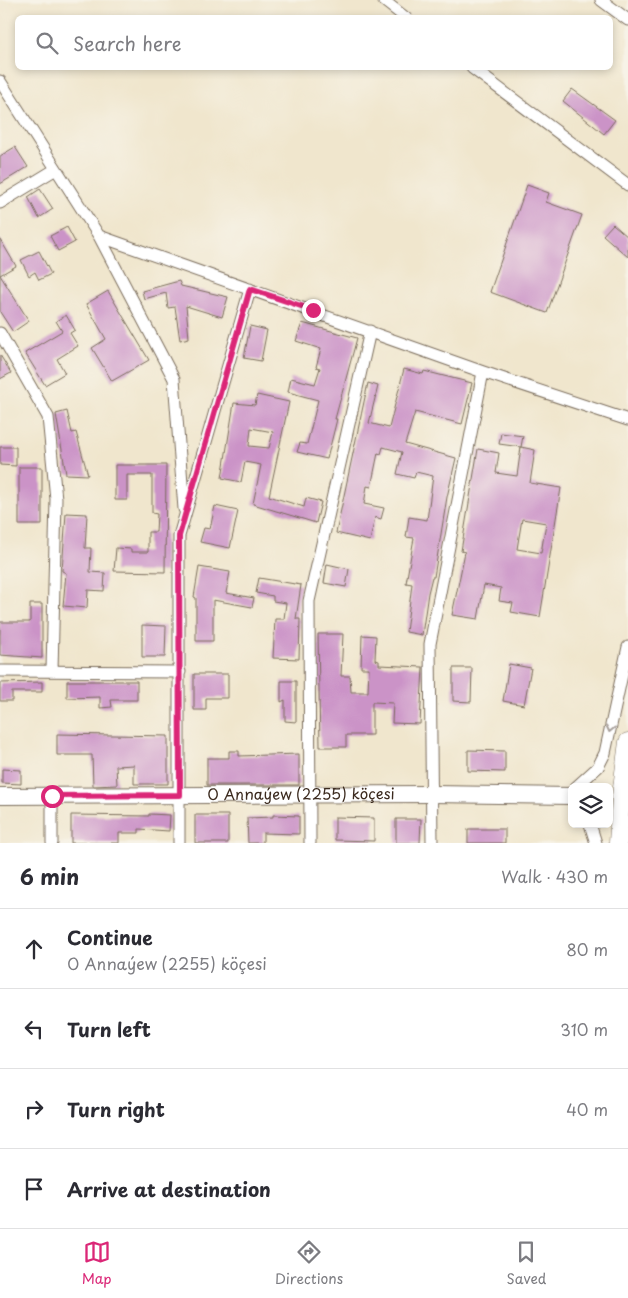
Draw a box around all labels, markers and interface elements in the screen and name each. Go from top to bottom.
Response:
search box [15,15,613,70]
icon: search [33,29,61,57]
text: Search here [73,29,182,57]
route end [302,299,325,322]
one-way arrow [605,725,616,734]
street label: O Annaýew (2255) köçesi [207,781,395,805]
map controls [568,783,613,828]
button: layers [568,783,613,828]
route start [41,785,64,808]
text: 6 min [20,860,79,892]
text: Walk · 430 m [501,864,608,888]
text: Continue [67,923,153,951]
icon: ahead [20,935,48,963]
text: 80 m [566,937,608,961]
text: O Annaýew (2255) köçesi [67,951,267,975]
icon: left [20,1015,48,1043]
text: Turn left [67,1015,151,1043]
text: 310 m [560,1017,608,1041]
icon: right [20,1095,48,1123]
text: Turn right [67,1095,165,1123]
text: 40 m [566,1097,608,1121]
icon: arrive [20,1175,48,1203]
text: Arrive at destination [67,1175,271,1203]
tab: Map [82,1238,112,1289]
tab: Directions [275,1238,343,1289]
tab: Saved [507,1238,546,1289]

